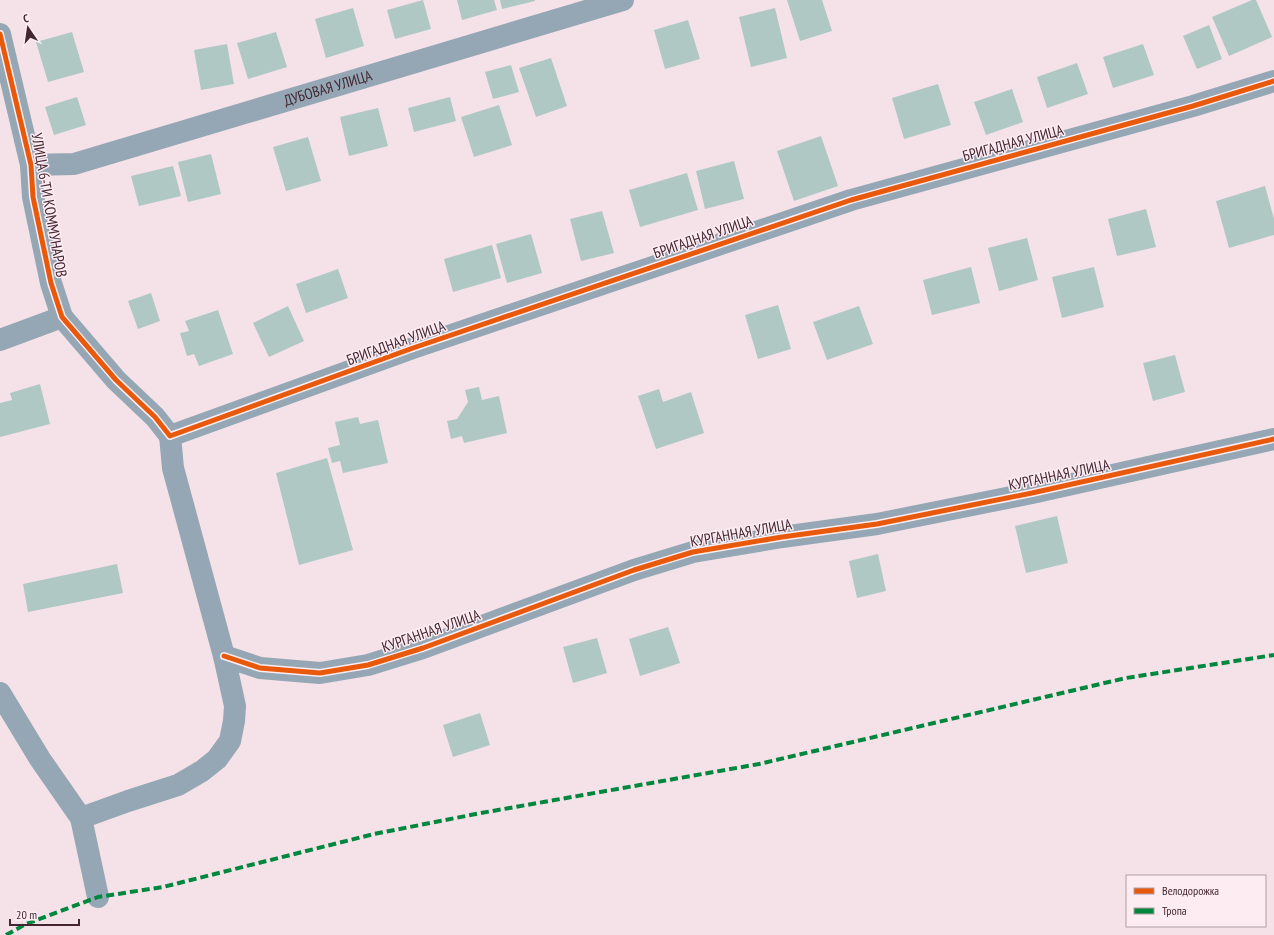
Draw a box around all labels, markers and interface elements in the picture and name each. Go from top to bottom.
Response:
north arrow [8,8,48,48]
text: С [22,11,30,26]
street label: ДУБОВАЯ УЛИЦА [281,65,375,110]
street label: БРИГАДНАЯ УЛИЦА [960,120,1066,165]
street label: УЛИЦА 6-ТИ КОММУНАРОВ [27,131,72,279]
street label: БРИГАДНАЯ УЛИЦА [651,210,756,262]
street label: БРИГАДНАЯ УЛИЦА [344,316,449,369]
street label: КУРГАННАЯ УЛИЦА [1007,454,1112,495]
street label: КУРГАННАЯ УЛИЦА [689,514,794,551]
street label: КУРГАННАЯ УЛИЦА [379,604,483,656]
legend [1126,875,1266,927]
text: Велодорожка [1162,883,1219,898]
scale bar [10,901,79,927]
text: Тропа [1162,903,1187,918]
text: 20 m [16,907,37,922]

